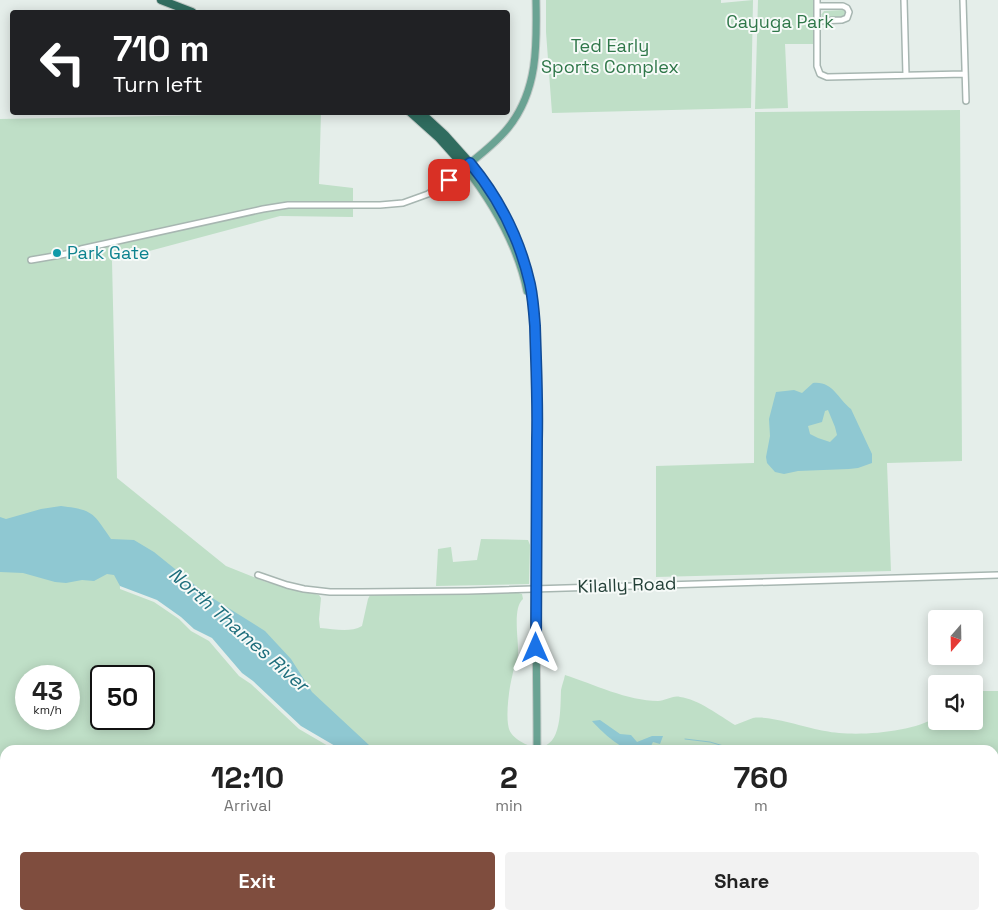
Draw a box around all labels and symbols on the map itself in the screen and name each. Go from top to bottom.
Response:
park label: Cayuga Park [726,10,834,33]
park label: Ted Early Sports Complex [541,34,679,78]
pin [428,159,470,201]
place label: Park Gate [67,241,149,264]
marker: Park Gate [51,247,63,259]
water label: North Thames River [164,562,315,698]
street label: Kilally Road [577,571,677,598]
north arrow [928,610,982,665]
position arrow [509,621,561,673]
speed limit sign: 50 [90,665,155,730]

